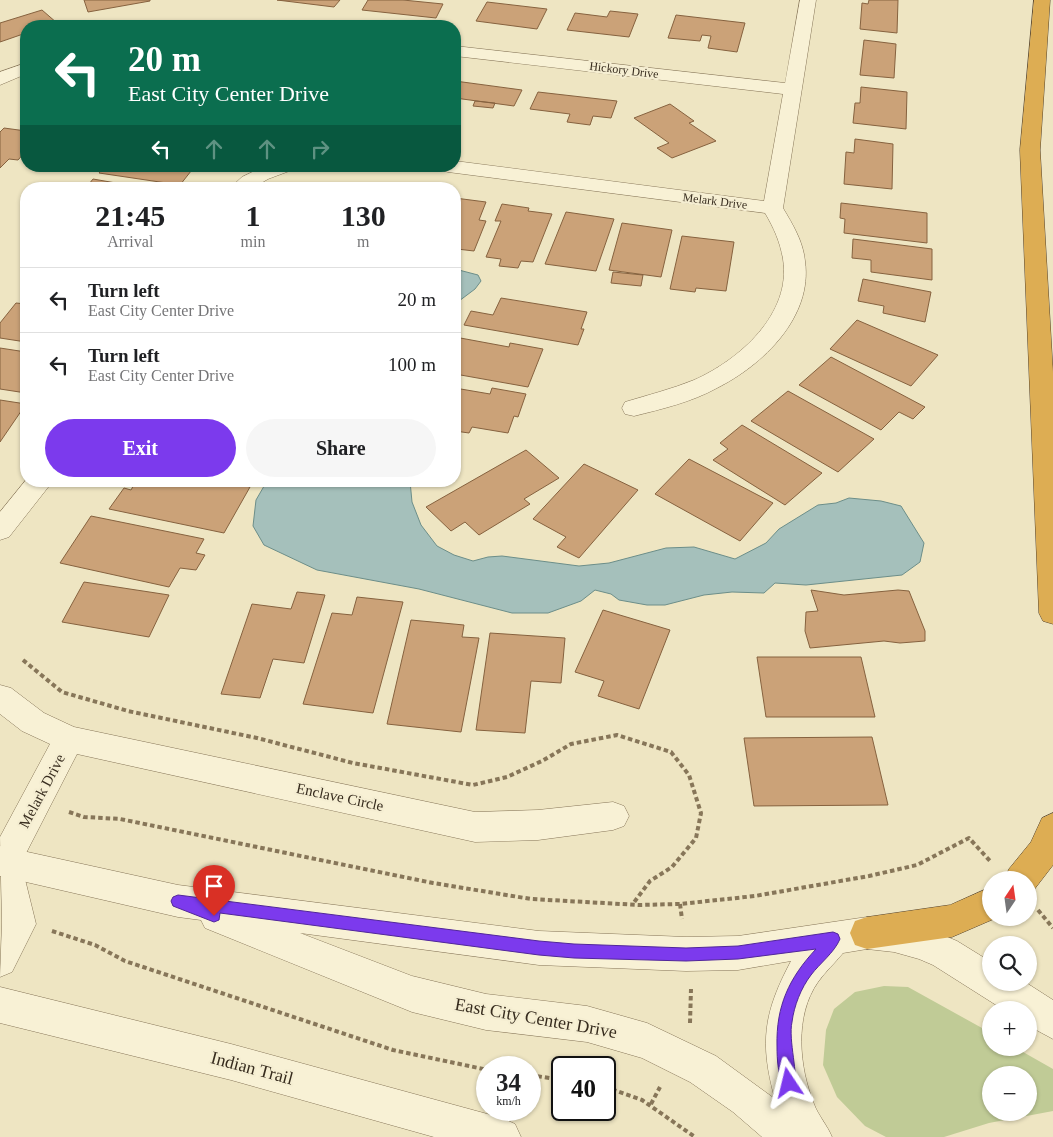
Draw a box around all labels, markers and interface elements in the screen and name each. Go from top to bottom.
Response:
icon: left [45,40,110,105]
text: 20 m [128,40,201,79]
street label: Hickory Drive [589,59,659,81]
text: East City Center Drive [128,81,329,106]
icon: left [147,135,175,163]
icon: ahead [200,135,228,163]
icon: ahead [253,135,281,163]
icon: right [306,135,334,163]
street label: Melark Drive [682,190,748,212]
text: 21:45 [95,199,165,232]
text: 1 [245,199,260,232]
text: 130 [341,199,386,232]
text: Arrival [107,233,153,250]
text: min [241,233,265,250]
text: m [357,233,369,250]
text: Turn left [88,280,160,301]
icon: left [45,286,73,314]
text: 20 m [397,289,436,310]
text: East City Center Drive [88,302,234,319]
text: Turn left [88,345,160,366]
icon: left [45,351,73,379]
text: 100 m [388,354,436,375]
text: East City Center Drive [88,367,234,384]
button: Exit [45,419,236,477]
button: Share [246,419,436,477]
street label: Melark Drive [16,751,68,831]
street label: Enclave Circle [295,780,385,814]
pin [193,865,235,916]
north arrow [982,871,1038,926]
map controls [982,871,1037,1121]
icon: arrive [200,872,228,900]
button: search [982,936,1037,991]
street label: East City Center Drive [453,994,619,1042]
button: + [982,1001,1037,1056]
street label: Indian Trail [209,1047,295,1089]
speed limit sign: 40 [551,1056,616,1121]
position arrow [762,1056,814,1108]
button: − [982,1066,1037,1121]
text: 34 [496,1069,521,1096]
text: km/h [496,1094,521,1108]

